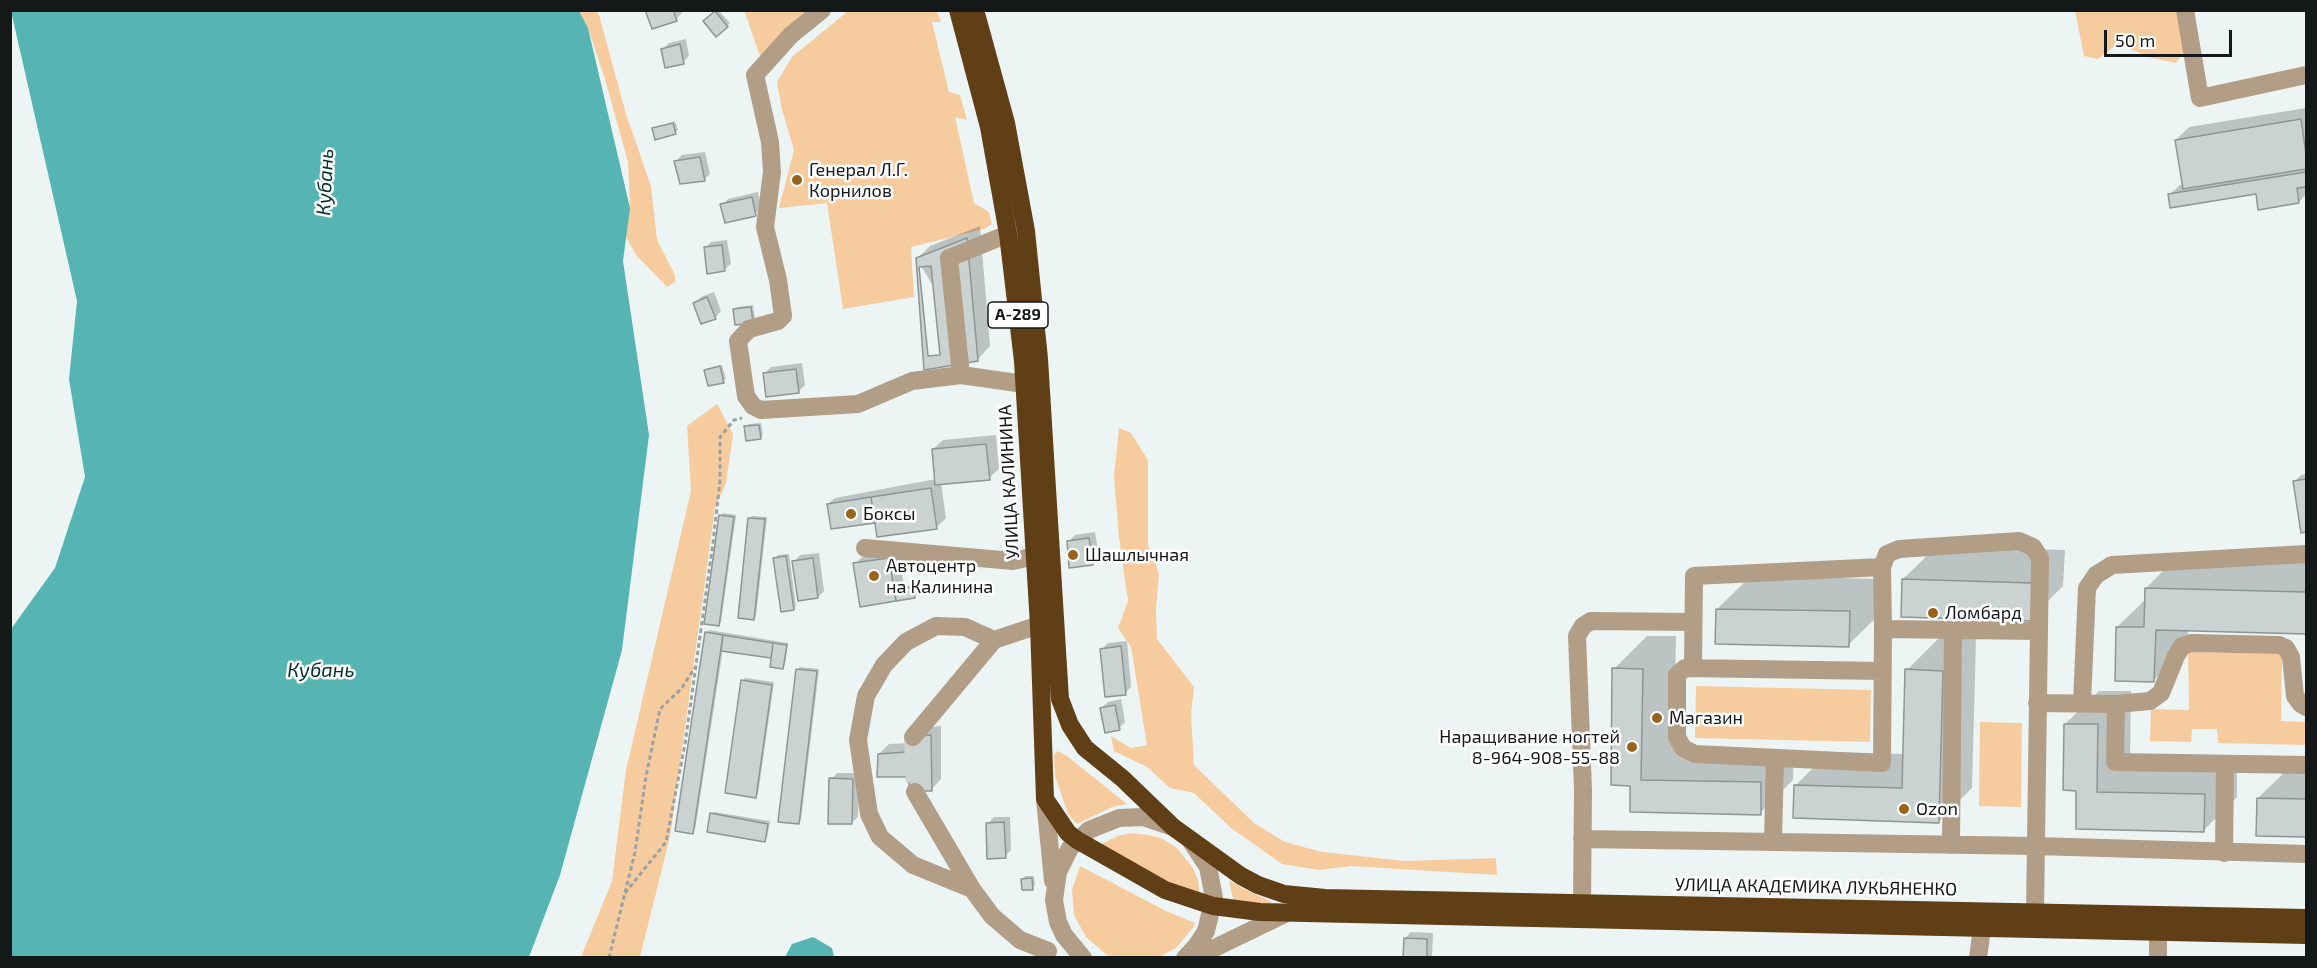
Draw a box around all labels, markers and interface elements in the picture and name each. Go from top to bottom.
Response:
scale bar [2107,18,2234,56]
text: 50 m [2115,29,2155,51]
water label: Кубань [311,148,339,216]
place label: Генерал Л.Г. Корнилов [809,159,908,201]
marker: Генерал Л.Г. Корнилов [790,173,804,187]
road number: А-289 [988,302,1048,328]
street label: УЛИЦА КАЛИНИНА [994,404,1024,560]
place label: Боксы [863,503,915,525]
marker: Боксы [844,507,858,521]
place label: Шашлычная [1085,544,1189,566]
marker: Шашлычная [1066,548,1080,562]
place label: Автоцентр на Калинина [886,555,993,598]
marker: Автоцентр на Калинина [867,569,881,583]
place label: Ломбард [1945,602,2022,624]
marker: Ломбард [1926,606,1940,620]
water label: Кубань [287,658,355,682]
place label: Магазин [1669,707,1743,729]
marker: Магазин [1650,711,1664,725]
place label: Наращивание ногтей 8-964-908-55-88 [1439,726,1620,768]
marker: Наращивание ногтей 8-964-908-55-88 [1625,740,1639,754]
place label: Ozon [1916,798,1958,820]
marker: Ozon [1897,802,1911,816]
street label: УЛИЦА АКАДЕМИКА ЛУКЬЯНЕНКО [1675,874,1957,900]

